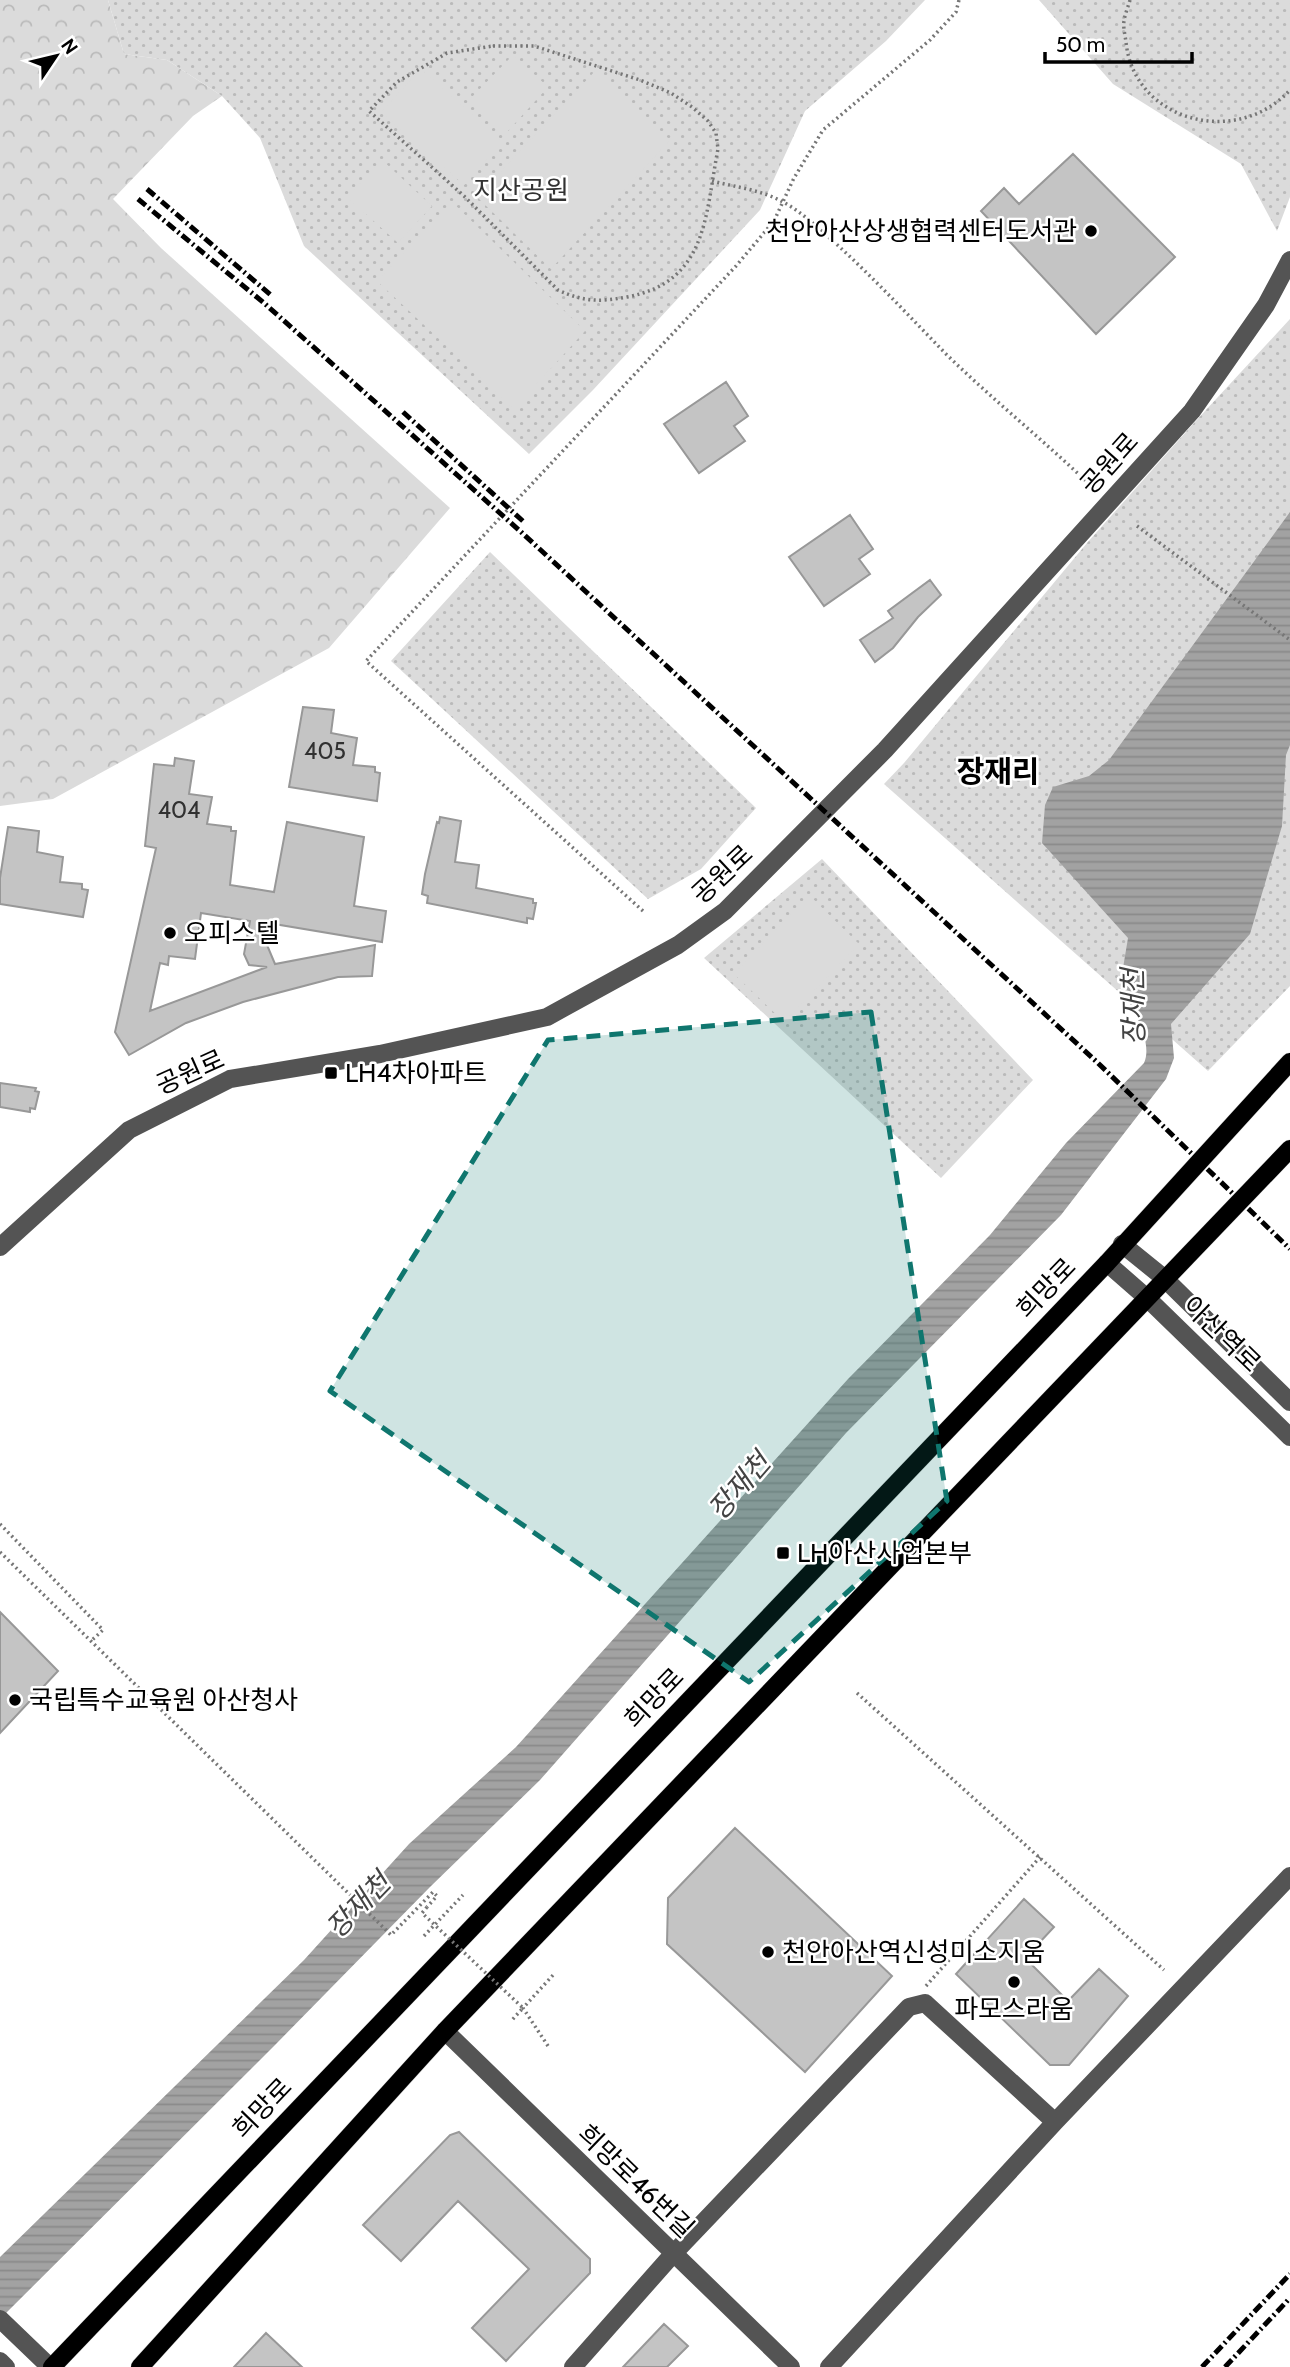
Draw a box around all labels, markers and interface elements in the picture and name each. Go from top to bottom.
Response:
north arrow [21,21,91,91]
scale bar [1045,21,1192,65]
text: 50 m [1056,32,1105,57]
text: N [56,34,83,59]
park label: 지산공원 [473,174,569,206]
place label: 천안아산상생협력센터도서관 [766,215,1077,247]
marker: 천안아산상생협력센터도서관 [1083,223,1099,239]
street label: 공원로 [1073,426,1145,500]
house number: 405 [304,737,346,765]
district label: 장재리 [957,753,1039,790]
house number: 404 [158,796,200,824]
street label: 공원로 [685,838,759,910]
place label: 오피스텔 [184,917,280,949]
marker: 오피스텔 [162,925,178,941]
water label: 장재천 [1115,965,1151,1046]
street label: 공원로 [151,1043,229,1101]
place label: LH4차아파트 [345,1057,487,1089]
marker: LH4차아파트 [323,1065,339,1081]
street label: 희망로 [1010,1251,1082,1325]
street label: 아산역로 [1176,1289,1268,1379]
water label: 장재천 [701,1443,779,1526]
place label: LH아산사업본부 [797,1537,972,1569]
marker: LH아산사업본부 [775,1545,791,1561]
street label: 희망로 [618,1661,690,1735]
place label: 국립특수교육원 아산청사 [29,1684,298,1716]
marker: 국립특수교육원 아산청사 [7,1692,23,1708]
water label: 장재천 [319,1863,399,1945]
place label: 천안아산역신성미소지움 [782,1936,1045,1968]
marker: 천안아산역신성미소지움 [760,1944,776,1960]
marker: 파모스라움 [1006,1974,1022,1990]
place label: 파모스라움 [954,1993,1074,2025]
street label: 희망로 [226,2071,298,2145]
street label: 희망로46번길 [571,2118,701,2244]

